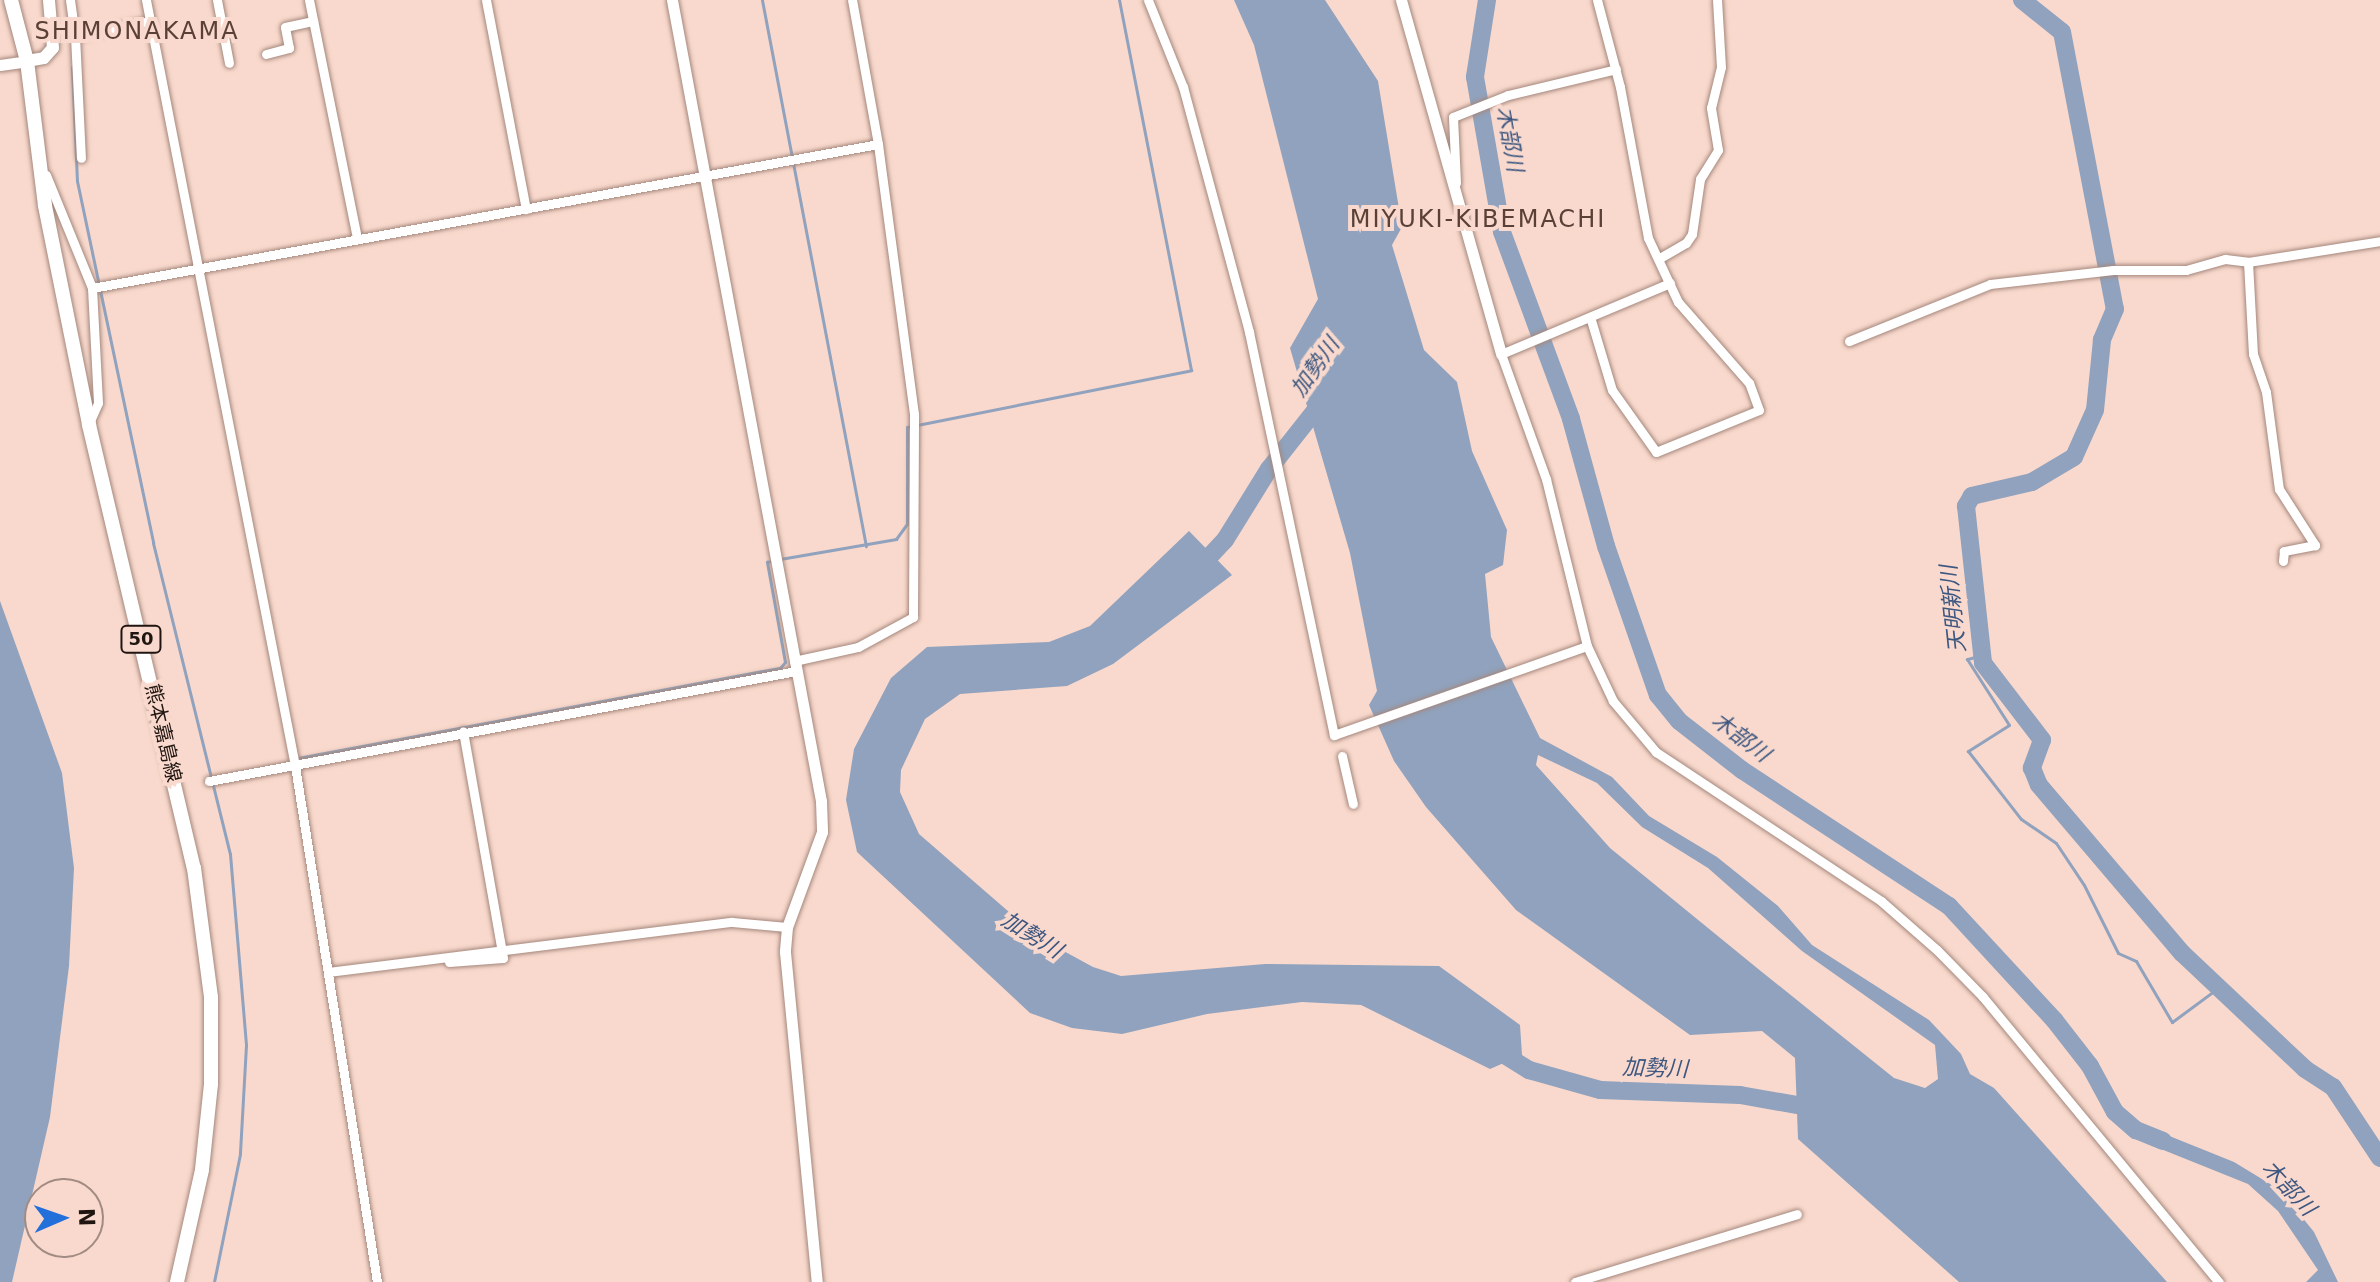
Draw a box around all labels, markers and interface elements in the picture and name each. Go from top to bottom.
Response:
district label: SHIMONAKAMA [34,18,240,46]
water label: 木部川 [1491,104,1529,174]
district label: MIYUKI-KIBEMACHI [1350,206,1606,234]
water label: 加勢川 [1285,332,1345,402]
water label: 天明新川 [1935,564,1971,654]
road number: 50 [119,625,163,653]
street label: 熊本嘉島線 [140,682,186,784]
water label: 木部川 [1707,707,1775,767]
water label: 加勢川 [997,906,1067,964]
water label: 加勢川 [1622,1054,1688,1082]
water label: 木部川 [2257,1155,2321,1221]
north arrow [24,1178,104,1258]
text: N [74,1208,99,1227]

